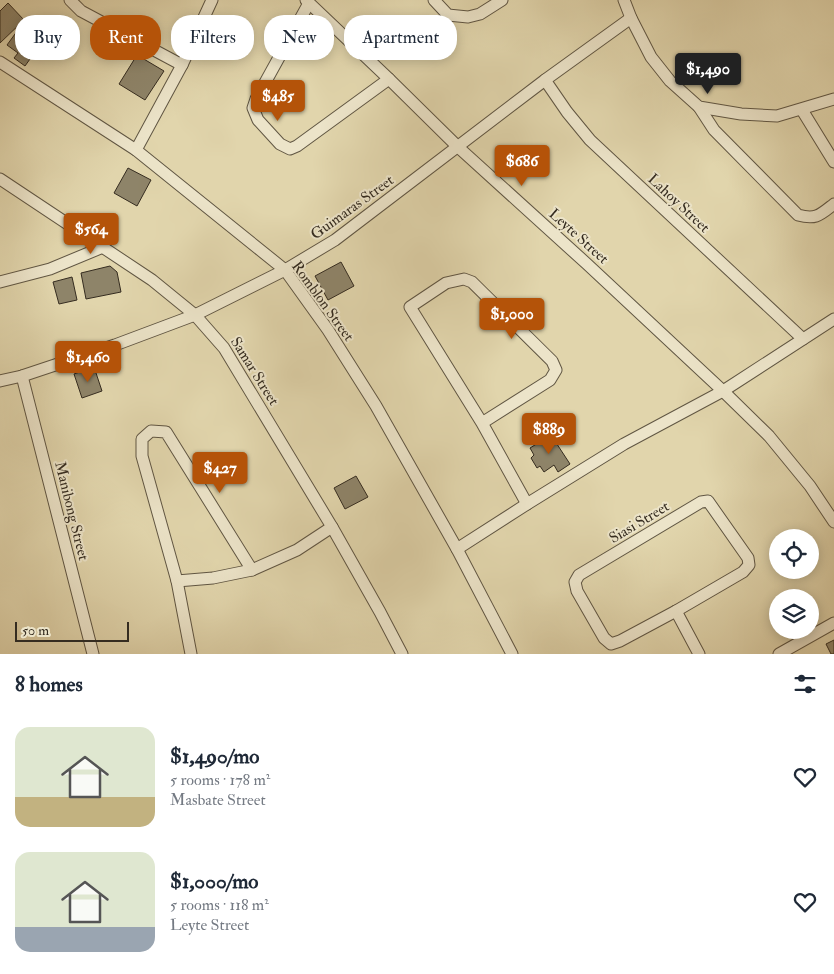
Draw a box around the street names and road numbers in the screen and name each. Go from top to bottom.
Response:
street label: Lahoy Street [644,170,714,237]
street label: Guimaras Street [307,171,398,244]
street label: Leyte Street [545,204,613,268]
street label: Romblon Street [287,257,358,345]
street label: Samar Street [226,333,283,409]
street label: Manibong Street [50,460,93,563]
street label: Siasi Street [606,497,673,548]

